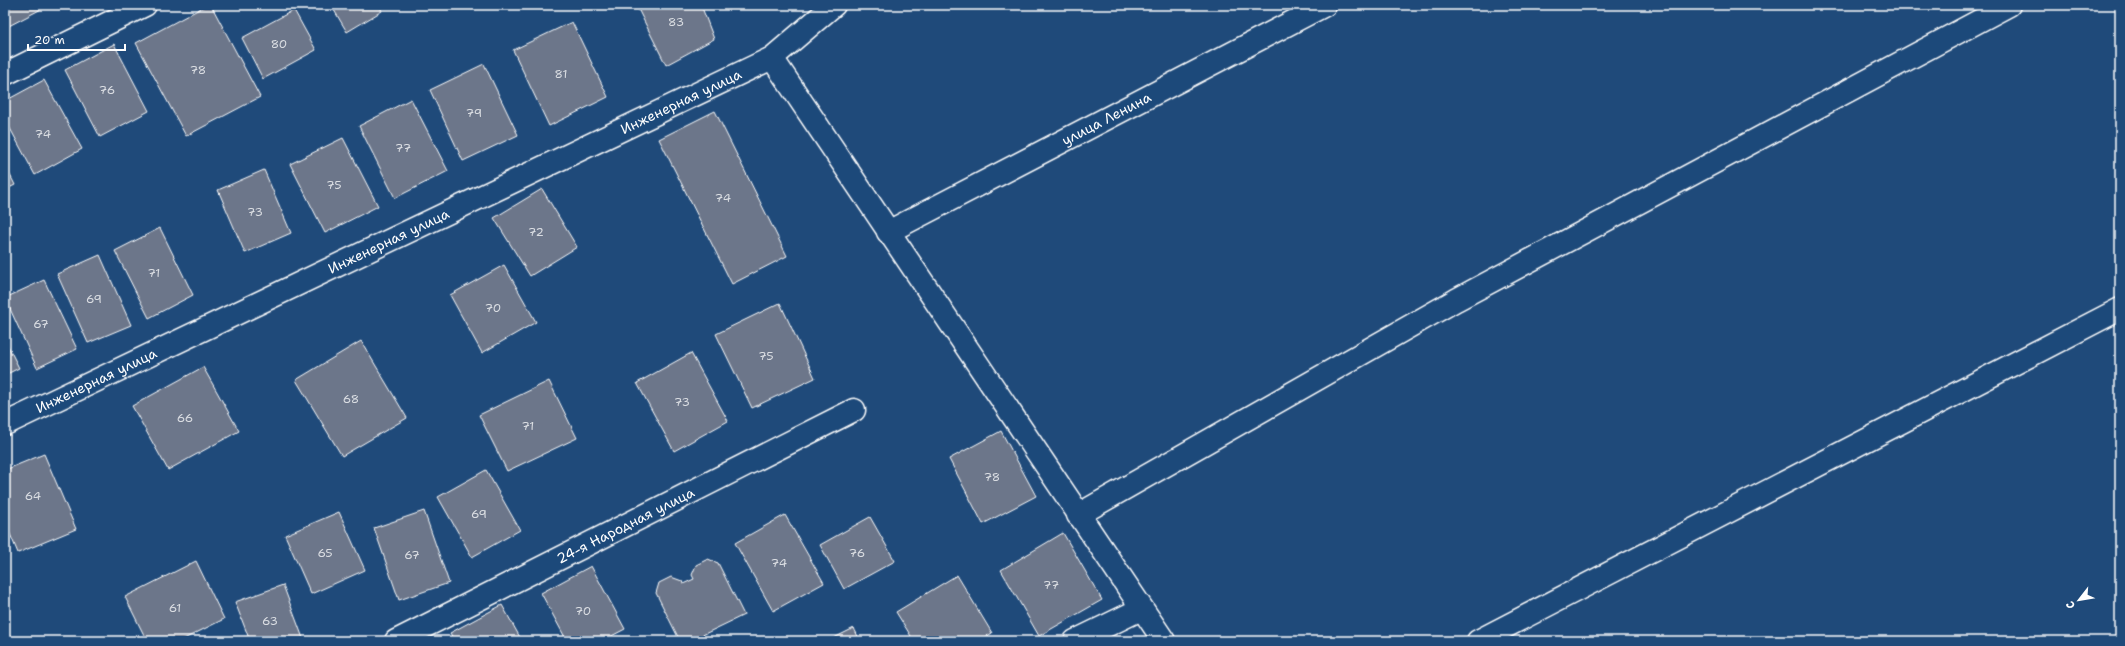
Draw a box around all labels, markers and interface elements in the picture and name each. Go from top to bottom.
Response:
house number: 83 [668,14,684,30]
scale bar [28,26,125,52]
text: 20 m [34,32,65,48]
house number: 80 [271,36,287,52]
house number: 78 [190,62,206,78]
street label: Инженерная улица [617,65,745,138]
house number: 81 [555,66,567,82]
house number: 76 [99,82,115,98]
street label: улица Ленина [1059,88,1154,149]
house number: 79 [466,105,482,121]
house number: 74 [35,126,51,142]
house number: 77 [395,140,411,156]
house number: 75 [326,177,342,193]
house number: 74 [715,190,731,206]
house number: 73 [247,204,263,220]
street label: Инженерная улица [325,204,452,278]
house number: 72 [528,224,544,240]
house number: 71 [148,265,160,281]
house number: 69 [86,291,102,307]
house number: 70 [485,300,501,316]
house number: 67 [33,316,49,332]
street label: Инженерная улица [33,344,160,417]
house number: 75 [758,348,774,364]
house number: 68 [343,391,359,407]
house number: 73 [674,394,690,410]
house number: 66 [177,410,193,426]
house number: 71 [522,418,534,434]
house number: 78 [984,469,1000,485]
street label: 24-я Народная улица [554,483,698,568]
house number: 64 [25,488,41,504]
house number: 69 [471,506,487,522]
house number: 65 [317,545,333,561]
house number: 76 [849,545,865,561]
house number: 67 [404,547,420,563]
house number: 74 [771,555,787,571]
house number: 77 [1043,577,1059,593]
north arrow [2059,580,2099,620]
text: С [2063,598,2079,612]
house number: 61 [169,600,181,616]
house number: 70 [575,603,591,619]
house number: 63 [262,613,278,629]

